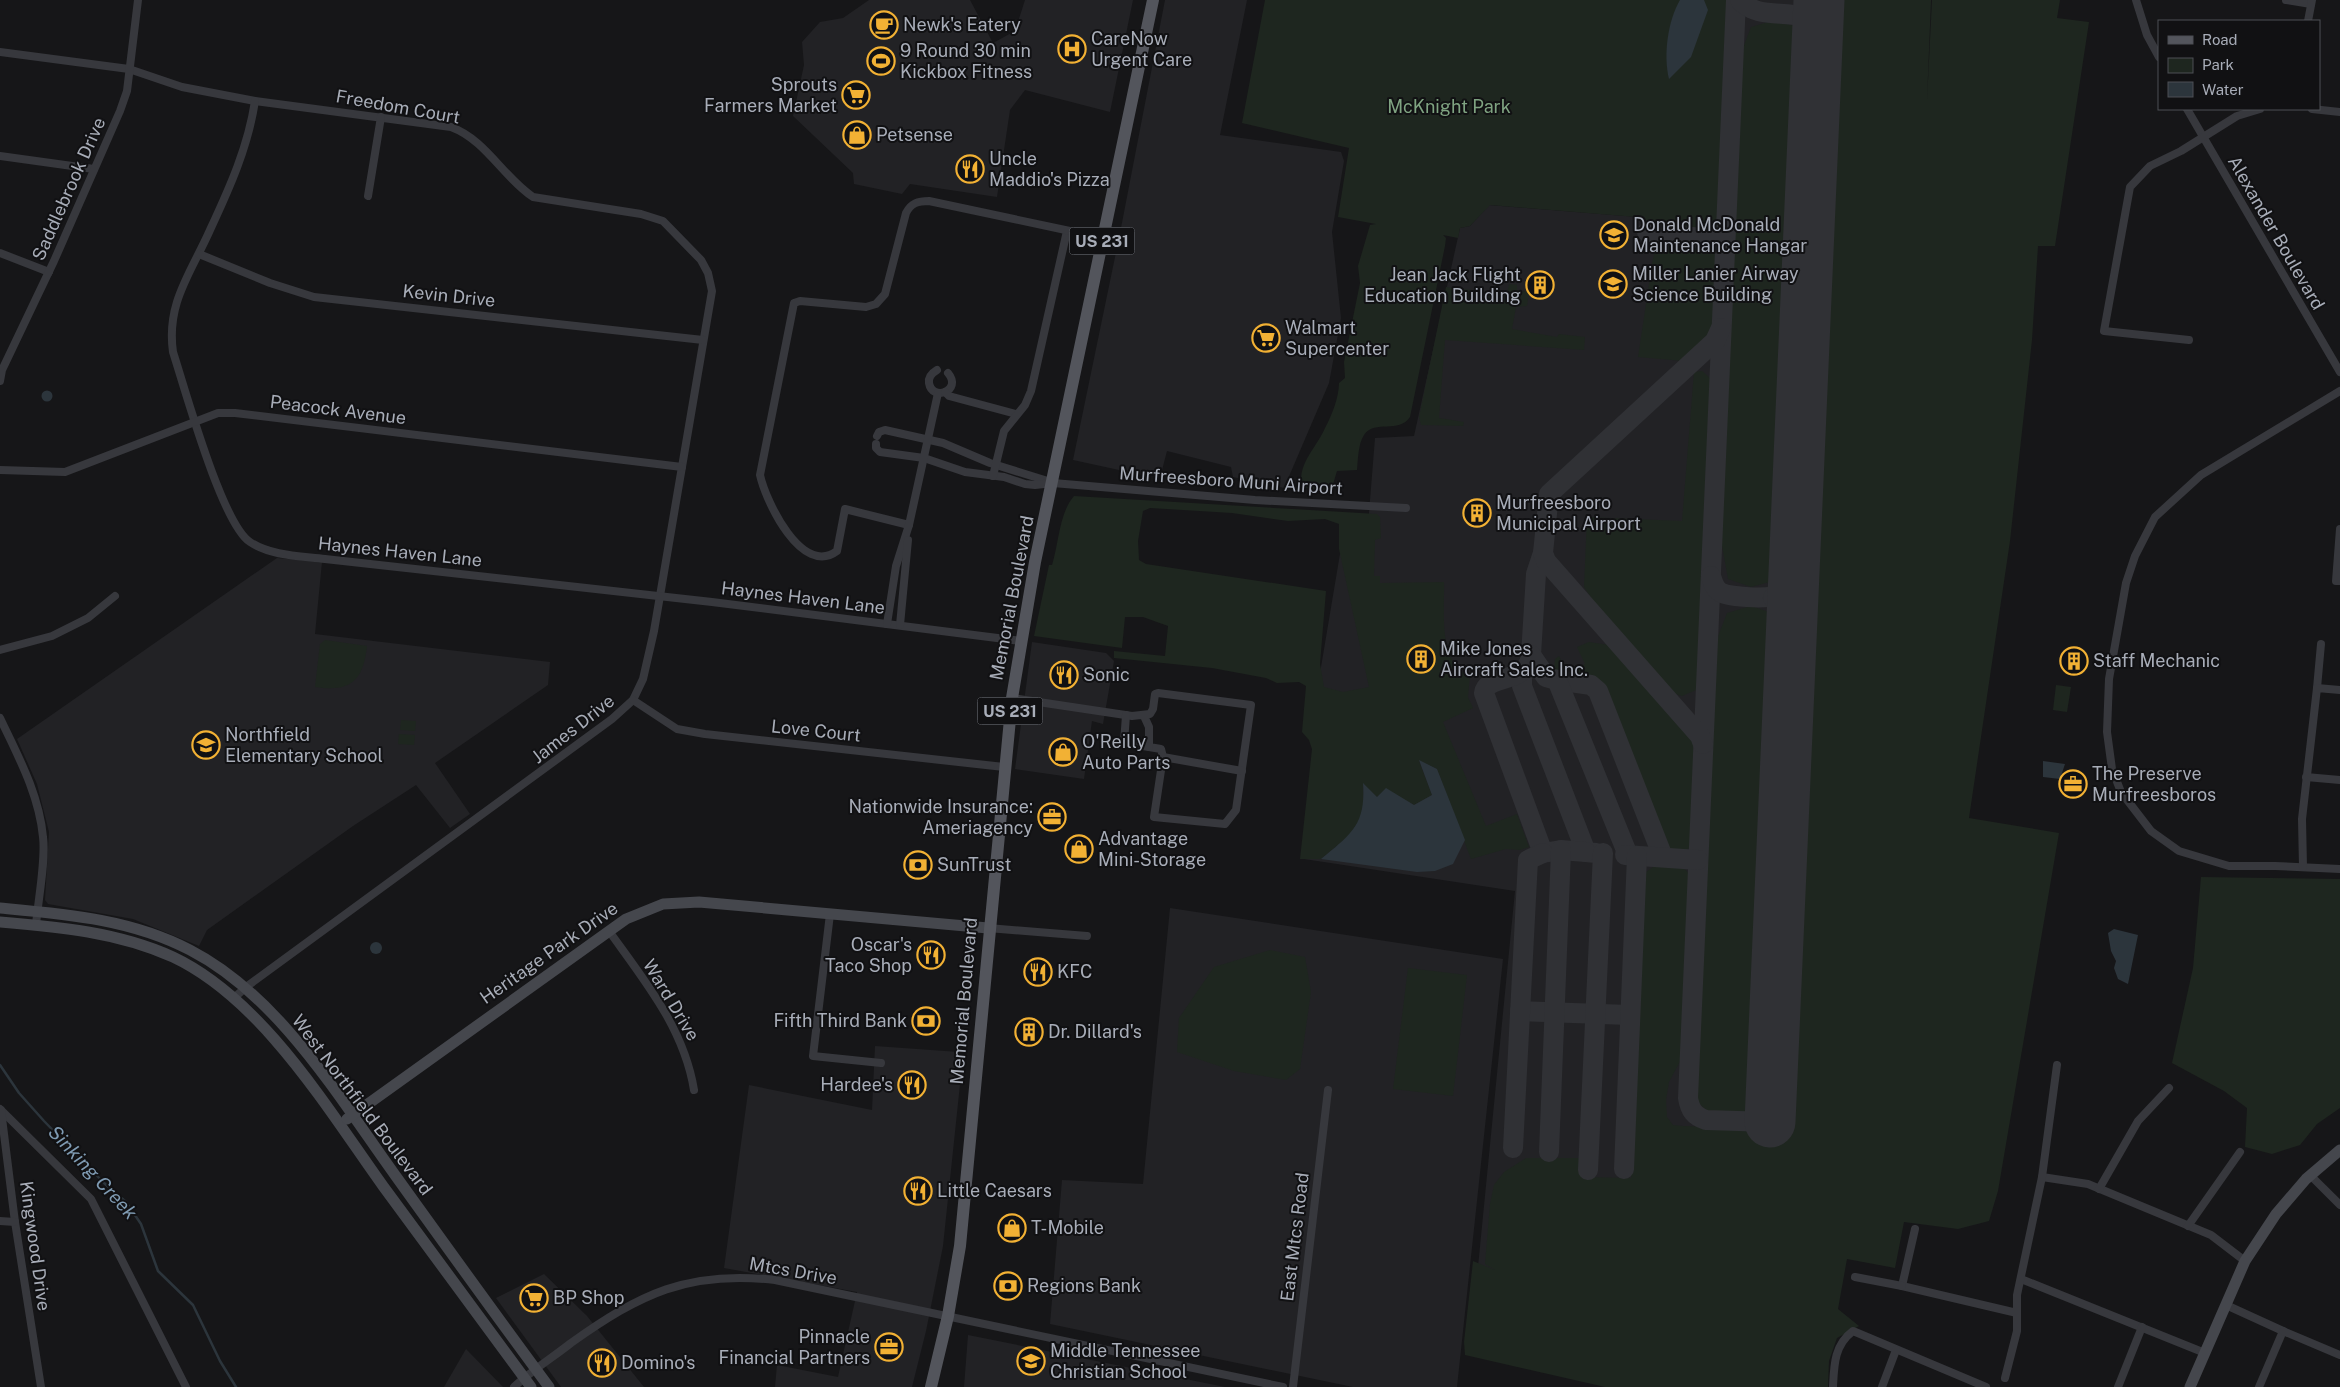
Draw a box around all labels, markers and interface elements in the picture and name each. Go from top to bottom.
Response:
cafe icon: Newk's Eatery [869,10,899,40]
place label: Newk's Eatery [903,14,1021,35]
legend [2158,20,2320,110]
place label: CareNow Urgent Care [1091,28,1192,70]
text: Road [2202,31,2238,48]
hospital icon: CareNow Urgent Care [1057,34,1087,64]
place label: 9 Round 30 min Kickbox Fitness [900,40,1032,82]
sports icon: 9 Round 30 min Kickbox Fitness [866,46,896,76]
text: Park [2202,56,2234,73]
place label: Sprouts Farmers Market [704,74,837,116]
supermarket icon: Sprouts Farmers Market [841,80,871,110]
text: Water [2202,81,2244,98]
street label: Freedom Court [334,85,462,128]
park label: McKnight Park [1387,96,1511,117]
street label: Saddlebrook Drive [28,114,110,264]
shop icon: Petsense [842,120,872,150]
place label: Petsense [876,124,953,145]
place label: Uncle Maddio's Pizza [989,148,1110,190]
street label: Alexander Boulevard [2224,152,2329,313]
restaurant icon: Uncle Maddio's Pizza [955,154,985,184]
place label: Donald McDonald Maintenance Hangar [1633,214,1807,256]
school or university icon: Donald McDonald Maintenance Hangar [1599,220,1629,250]
road number: US 231 [1070,228,1134,255]
place label: Miller Lanier Airway Science Building [1632,263,1799,305]
place label: Jean Jack Flight Education Building [1364,264,1521,306]
school or university icon: Miller Lanier Airway Science Building [1598,269,1628,299]
building icon: Jean Jack Flight Education Building [1525,270,1555,300]
street label: Kevin Drive [402,280,497,311]
place label: Walmart Supercenter [1285,317,1389,359]
supermarket icon: Walmart Supercenter [1251,323,1281,353]
street label: Peacock Avenue [269,391,407,428]
street label: Murfreesboro Muni Airport [1118,462,1344,499]
place label: Murfreesboro Municipal Airport [1496,492,1641,534]
building icon: Murfreesboro Municipal Airport [1462,498,1492,528]
street label: Memorial Boulevard [985,514,1038,682]
street label: Haynes Haven Lane [317,532,483,571]
street label: Haynes Haven Lane [720,577,886,618]
place label: Mike Jones Aircraft Sales Inc. [1440,638,1588,680]
building icon: Mike Jones Aircraft Sales Inc. [1406,644,1436,674]
building icon: Staff Mechanic [2059,646,2089,676]
place label: Staff Mechanic [2093,650,2220,671]
restaurant icon: Sonic [1049,660,1079,690]
place label: Sonic [1083,664,1130,685]
street label: James Drive [527,690,618,767]
road number: US 231 [978,698,1042,724]
street label: Love Court [770,715,862,746]
place label: Northfield Elementary School [225,724,383,766]
school or university icon: Northfield Elementary School [191,730,221,760]
place label: O'Reilly Auto Parts [1082,731,1170,773]
shop icon: O'Reilly Auto Parts [1048,737,1078,767]
place label: The Preserve Murfreesboros [2092,763,2216,805]
office icon: The Preserve Murfreesboros [2058,769,2088,799]
place label: Nationwide Insurance: Ameriagency [848,796,1033,838]
office icon: Nationwide Insurance: Ameriagency [1037,802,1067,832]
place label: Advantage Mini-Storage [1098,828,1206,870]
shop icon: Advantage Mini-Storage [1064,834,1094,864]
bank icon: SunTrust [903,850,933,880]
place label: SunTrust [937,854,1011,875]
street label: Heritage Park Drive [476,897,622,1008]
street label: Memorial Boulevard [946,917,981,1085]
place label: Oscar's Taco Shop [825,934,912,976]
restaurant icon: Oscar's Taco Shop [916,940,946,970]
street label: Ward Drive [639,955,704,1044]
restaurant icon: KFC [1023,957,1053,987]
place label: KFC [1057,961,1092,982]
bank icon: Fifth Third Bank [911,1006,941,1036]
street label: West Northfield Boulevard [288,1010,437,1199]
place label: Fifth Third Bank [773,1010,907,1031]
building icon: Dr. Dillard's [1014,1017,1044,1047]
place label: Dr. Dillard's [1048,1021,1142,1042]
restaurant icon: Hardee's [897,1070,927,1100]
place label: Hardee's [820,1074,893,1095]
water label: Sinking Creek [44,1121,142,1224]
street label: East Mtcs Road [1276,1171,1313,1303]
restaurant icon: Little Caesars [903,1176,933,1206]
street label: Kingwood Drive [16,1180,55,1312]
place label: Little Caesars [937,1180,1052,1201]
shop icon: T-Mobile [997,1213,1027,1243]
place label: T-Mobile [1031,1217,1104,1238]
street label: Mtcs Drive [748,1252,839,1289]
bank icon: Regions Bank [993,1271,1023,1301]
place label: Regions Bank [1027,1275,1141,1296]
supermarket icon: BP Shop [519,1283,549,1313]
place label: BP Shop [553,1287,624,1308]
place label: Pinnacle Financial Partners [718,1326,870,1368]
office icon: Pinnacle Financial Partners [874,1332,904,1362]
place label: Middle Tennessee Christian School [1050,1340,1201,1382]
school or university icon: Middle Tennessee Christian School [1016,1346,1046,1376]
restaurant icon: Domino's [587,1348,617,1378]
place label: Domino's [621,1352,695,1373]

